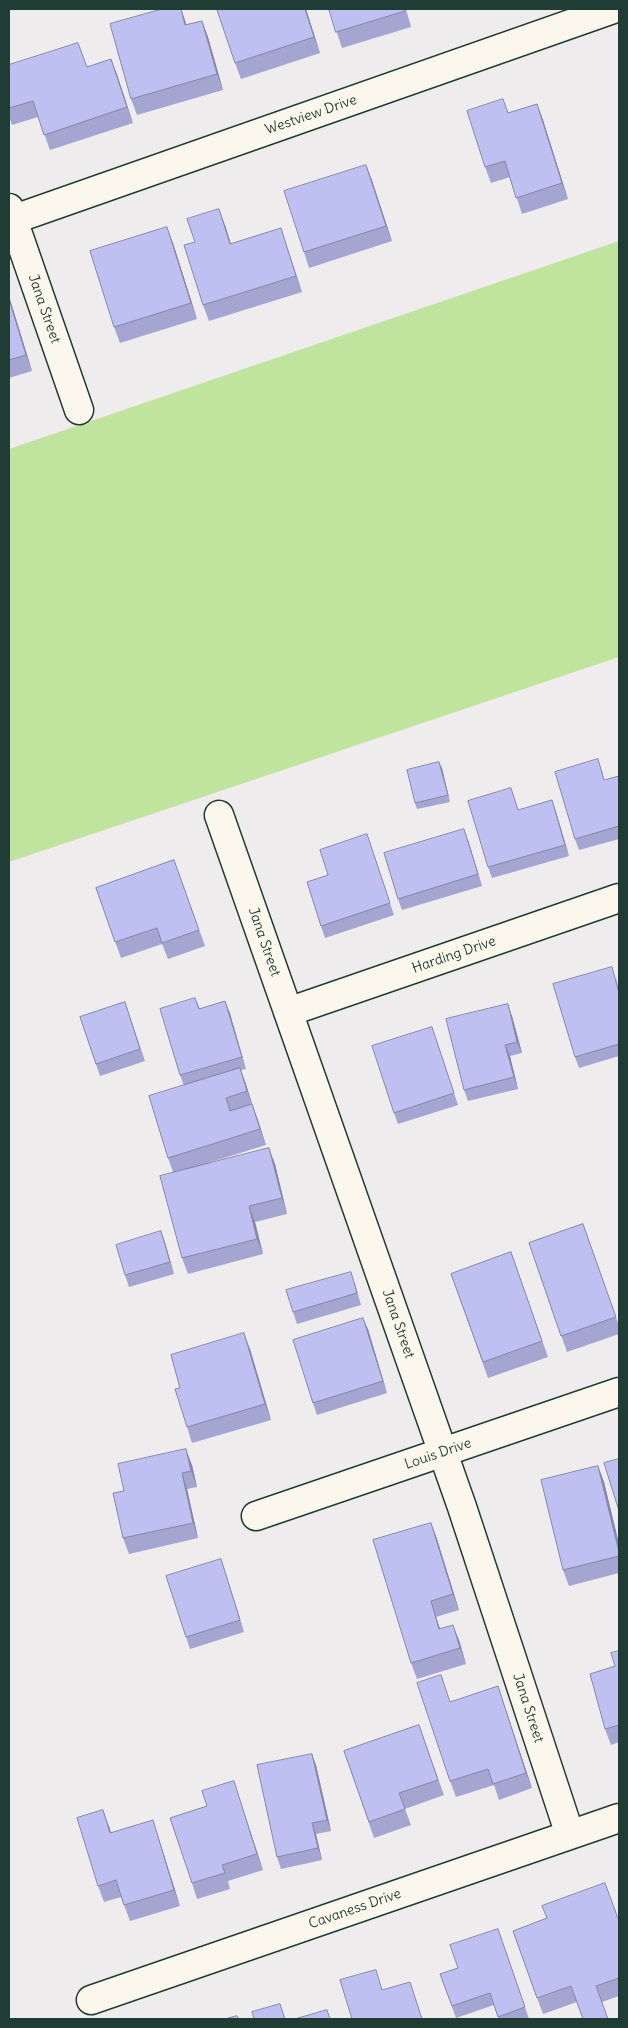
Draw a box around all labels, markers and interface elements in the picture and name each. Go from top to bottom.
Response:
street label: Westview Drive [263,91,359,139]
street label: Jana Street [24,272,64,346]
street label: Jana Street [244,905,284,979]
street label: Harding Drive [410,933,498,977]
street label: Jana Street [378,1287,418,1361]
street label: Louis Drive [402,1435,474,1473]
street label: Jana Street [509,1671,547,1745]
street label: Cavaness Drive [307,1885,403,1933]

